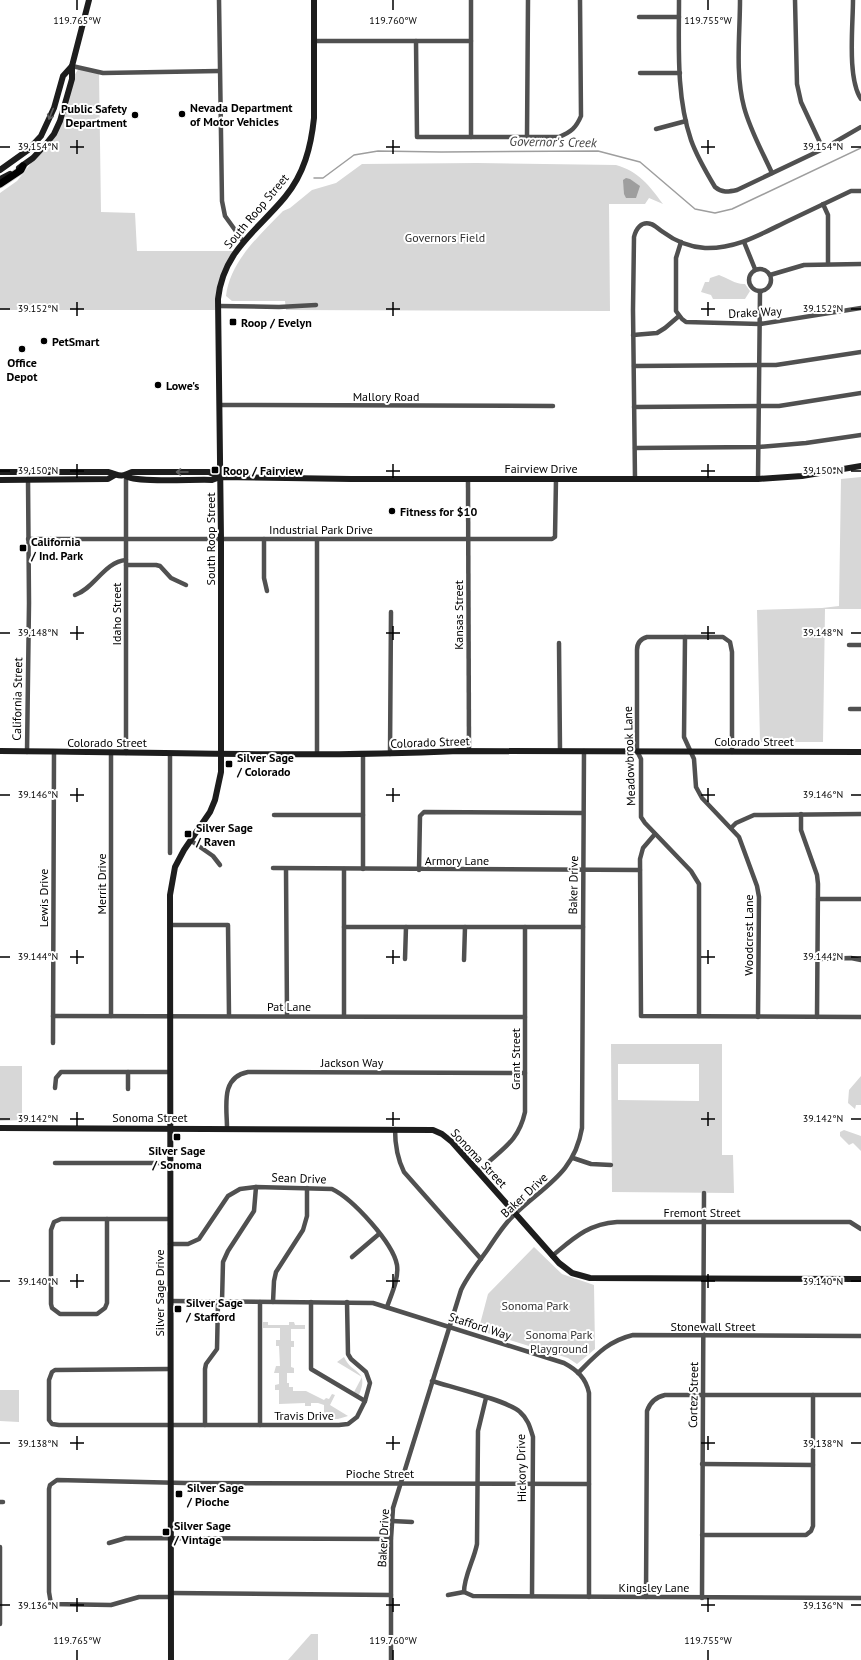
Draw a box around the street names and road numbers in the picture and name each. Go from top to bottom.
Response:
street label: South Roop Street [220,171,292,251]
street label: Drake Way [728,303,783,321]
street label: Mallory Road [353,389,419,404]
street label: Fairview Drive [504,461,578,476]
street label: South Roop Street [203,493,218,585]
street label: Industrial Park Drive [269,522,373,537]
street label: Kansas Street [451,580,466,650]
street label: Idaho Street [109,583,124,645]
street label: California Street [9,657,25,741]
street label: Meadowbrook Lane [620,706,638,806]
street label: Colorado Street [390,733,470,751]
street label: Colorado Street [714,734,794,749]
street label: Colorado Street [67,735,147,750]
street label: Merrit Drive [94,853,109,915]
street label: Armory Lane [425,853,489,868]
street label: Baker Drive [565,855,581,915]
street label: Lewis Drive [36,869,51,927]
street label: Woodcrest Lane [741,894,756,976]
street label: Pat Lane [267,999,311,1014]
street label: Grant Street [508,1028,523,1090]
street label: Jackson Way [320,1055,384,1070]
street label: Sonoma Street [112,1110,188,1125]
street label: Sonoma Street [448,1125,510,1191]
street label: Baker Drive [497,1169,551,1221]
street label: Sean Drive [271,1170,327,1186]
street label: Fremont Street [663,1205,741,1220]
street label: Silver Sage Drive [152,1249,167,1337]
street label: Stafford Way [447,1309,514,1343]
street label: Stonewall Street [671,1319,755,1334]
street label: Cortez Street [685,1362,701,1428]
street label: Travis Drive [274,1408,334,1423]
street label: Hickory Drive [513,1434,529,1502]
street label: Pioche Street [346,1466,414,1481]
street label: Baker Drive [374,1508,392,1568]
street label: Kingsley Lane [619,1580,689,1595]

